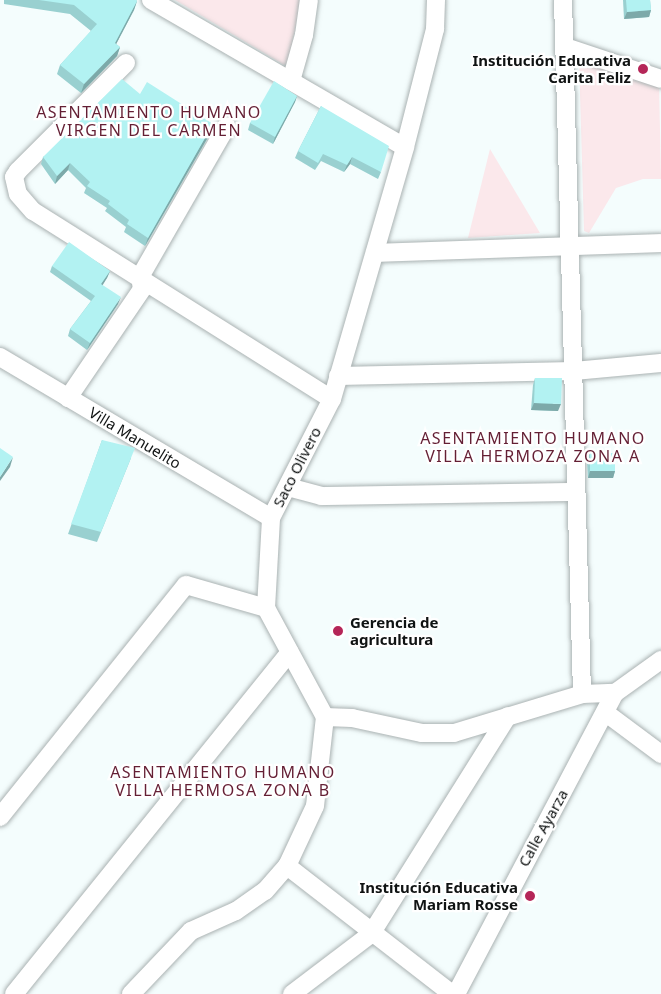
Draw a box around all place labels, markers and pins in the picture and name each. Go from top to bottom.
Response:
place label: Institución Educativa Carita Feliz [472,51,631,86]
marker: Institución Educativa Carita Feliz [636,62,650,76]
place label: Gerencia de agricultura [350,613,438,648]
marker: Gerencia de agricultura [331,624,345,638]
place label: Institución Educativa Mariam Rosse [359,878,518,913]
marker: Institución Educativa Mariam Rosse [523,889,537,903]

